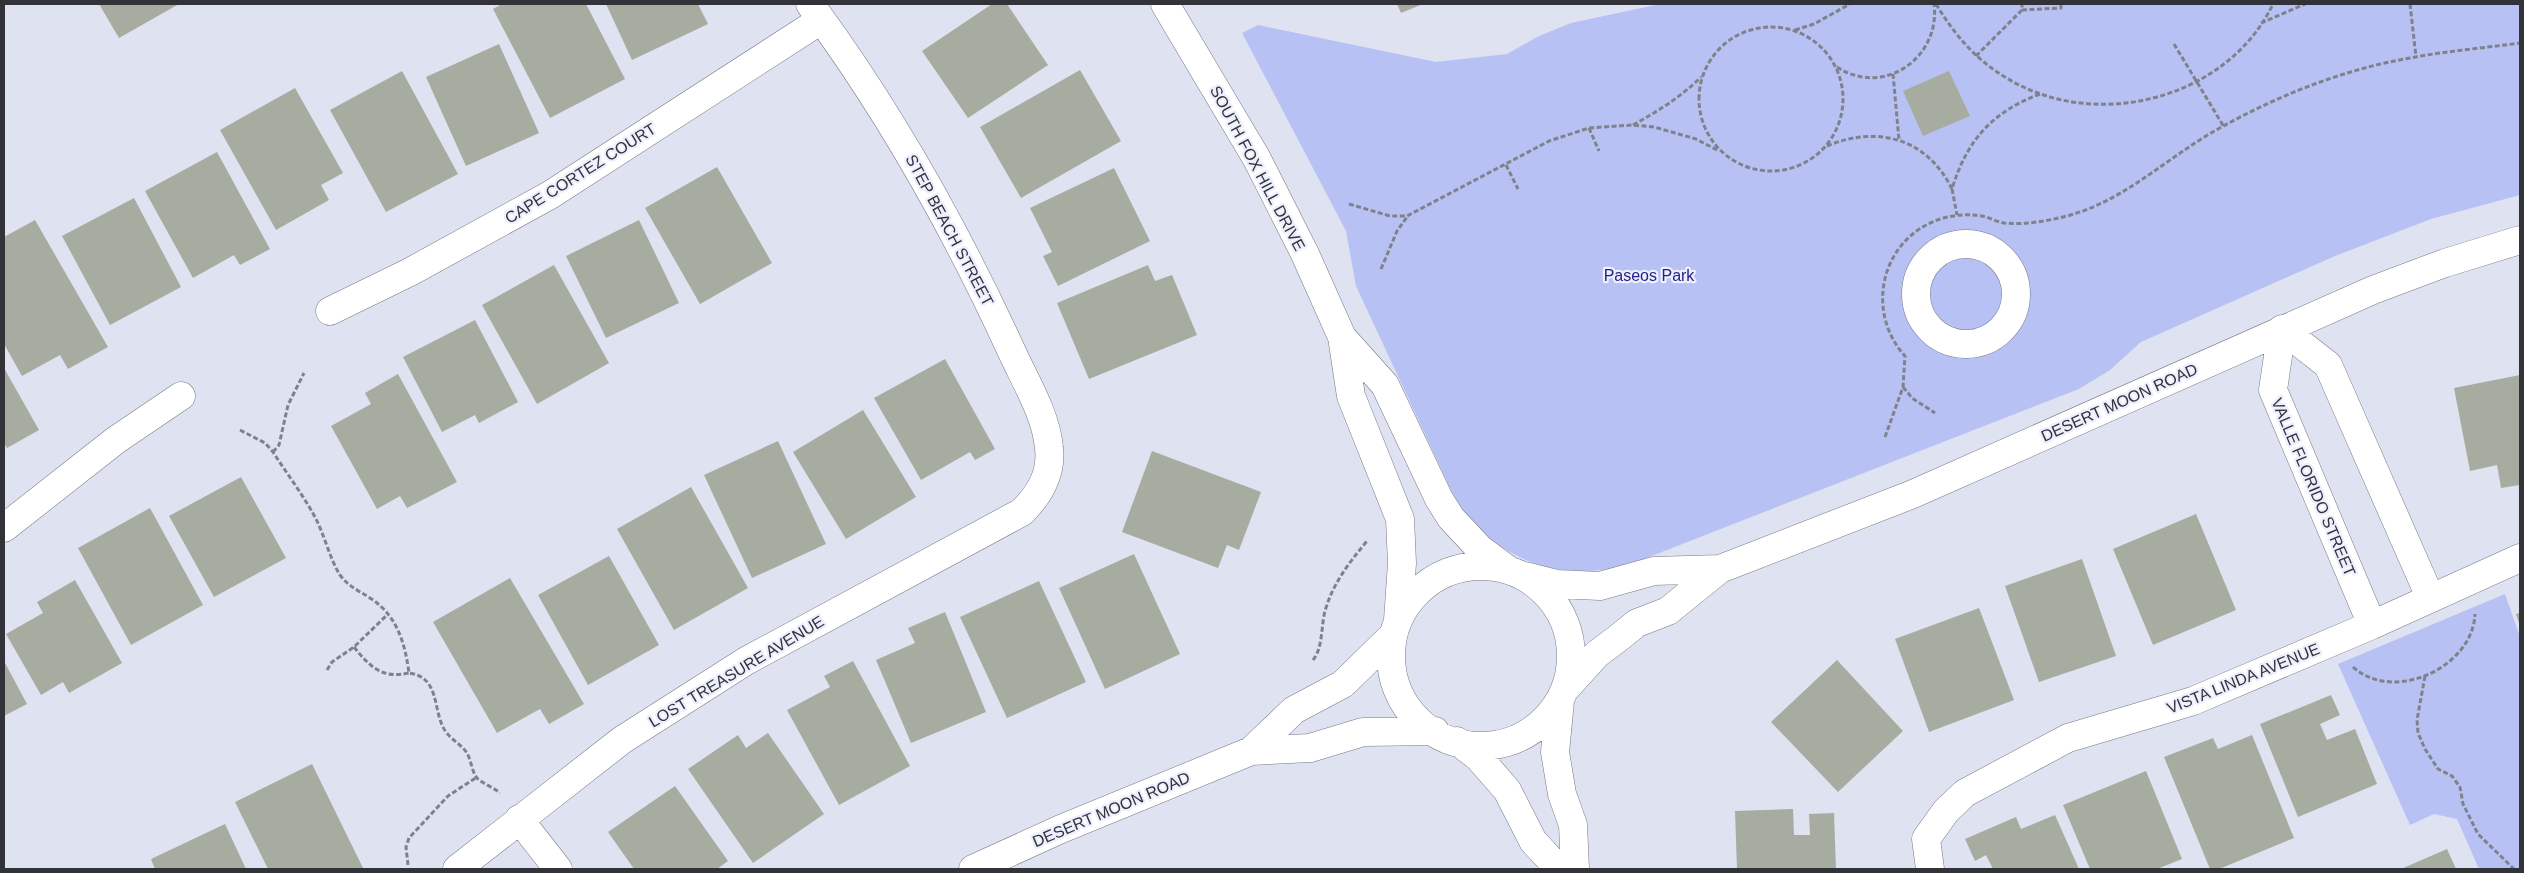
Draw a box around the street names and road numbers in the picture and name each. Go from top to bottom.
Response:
street label: SOUTH FOX HILL DRIVE [1207,83,1308,254]
street label: CAPE CORTEZ COURT [502,120,659,227]
street label: STEP BEACH STREET [902,152,997,309]
street label: DESERT MOON ROAD [2038,360,2200,445]
street label: VALLE FLORIDO STREET [2268,396,2359,579]
street label: LOST TREASURE AVENUE [646,612,827,730]
street label: VISTA LINDA AVENUE [2164,640,2322,717]
street label: DESERT MOON ROAD [1030,769,1192,850]

